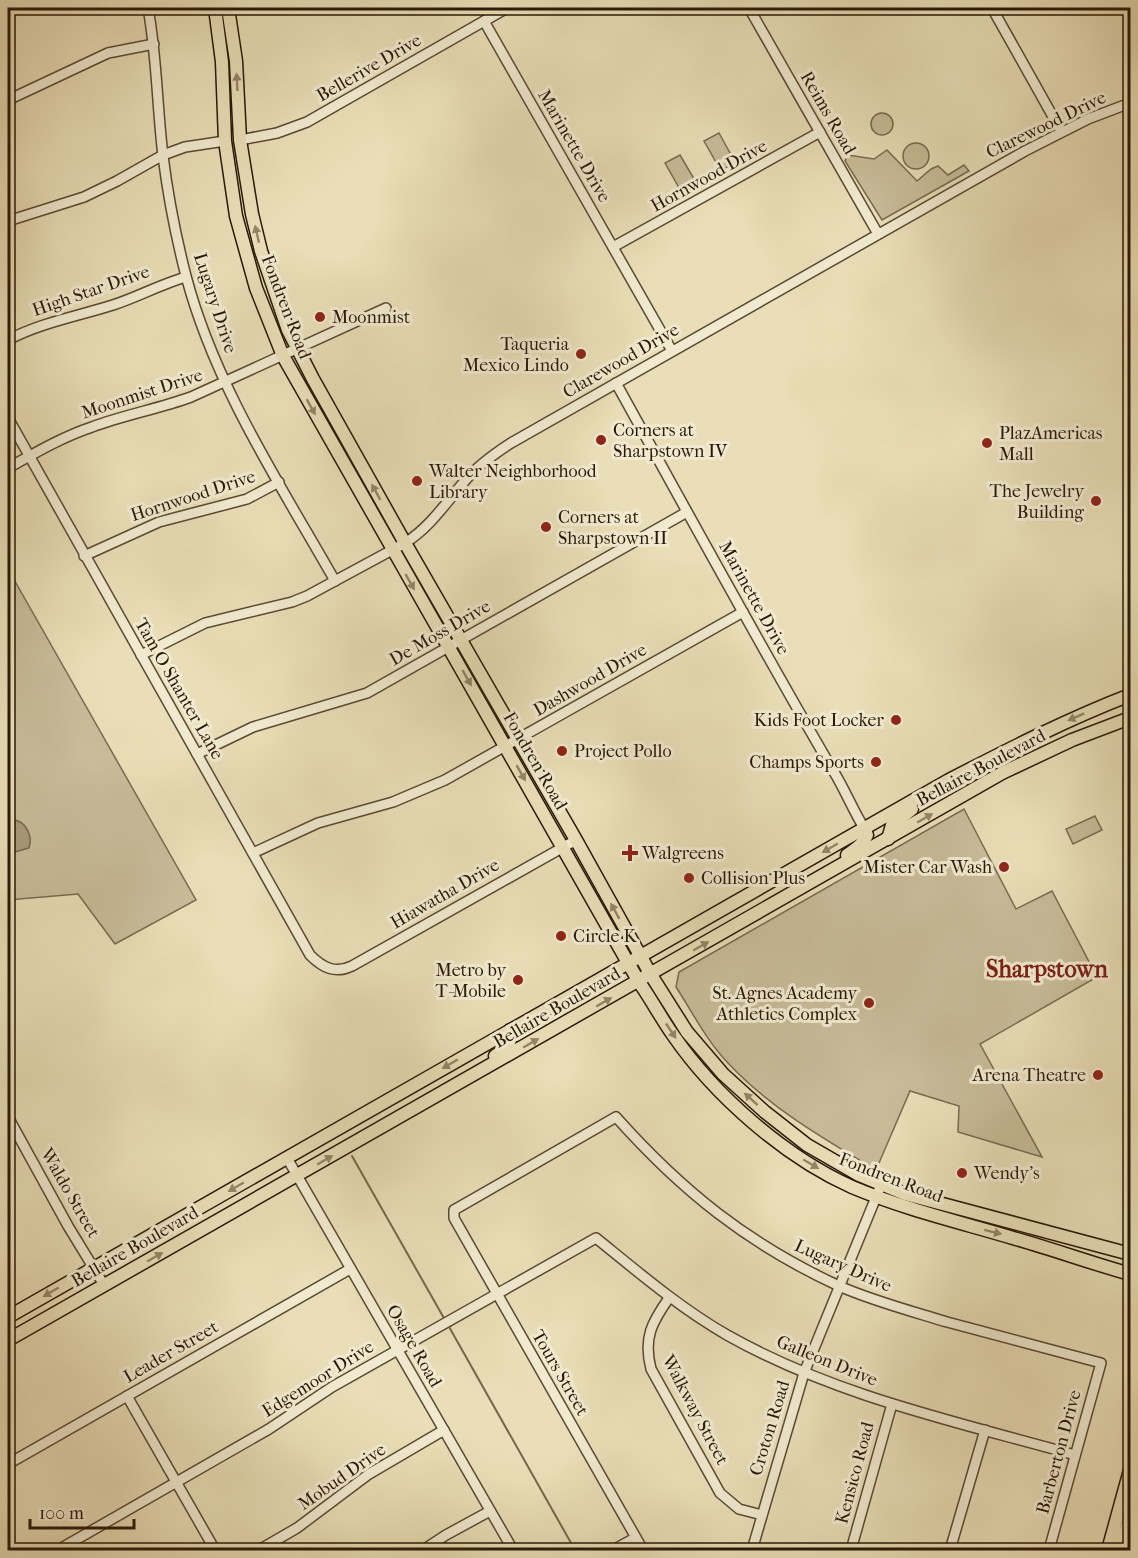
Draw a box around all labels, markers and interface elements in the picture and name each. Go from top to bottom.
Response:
street label: Bellerive Drive [313,30,425,106]
street label: Reims Road [796,68,860,159]
one-way arrow [233,72,242,91]
street label: Marinette Drive [533,86,615,206]
street label: Clarewood Drive [983,87,1109,163]
street label: Hornwood Drive [647,135,771,217]
one-way arrow [251,225,261,244]
street label: Lugary Drive [189,250,241,356]
street label: Fondren Road [257,252,316,362]
street label: High Star Drive [30,261,152,321]
place label: Moonmist [332,307,411,328]
marker: Moonmist [313,310,327,324]
street label: Clarewood Drive [559,319,683,403]
place label: Taqueria Mexico Lindo [463,334,570,376]
marker: Taqueria Mexico Lindo [574,347,588,361]
street label: Moonmist Drive [79,365,205,423]
one-way arrow [306,399,317,415]
place label: Corners at Sharpstown IV [613,420,728,462]
place label: PlazAmericas Mall [999,423,1103,465]
marker: Corners at Sharpstown IV [594,433,608,447]
marker: PlazAmericas Mall [980,436,994,450]
place label: Walter Neighborhood Library [428,461,597,503]
street label: Hornwood Drive [128,466,258,526]
marker: Walter Neighborhood Library [410,474,424,488]
place label: The Jewelry Building [989,481,1085,523]
one-way arrow [371,483,381,500]
marker: The Jewelry Building [1089,494,1103,508]
place label: Corners at Sharpstown II [558,507,667,549]
marker: Corners at Sharpstown II [539,520,553,534]
street label: Marinette Drive [714,538,794,659]
one-way arrow [405,574,416,590]
street label: De Moss Drive [386,596,494,670]
street label: Tam O Shanter Lane [130,615,228,763]
street label: Dashwood Drive [530,639,650,721]
one-way arrow [462,670,472,687]
street label: Fondren Road [499,708,572,814]
place label: Kids Foot Locker [754,710,884,731]
one-way arrow [1068,712,1085,721]
marker: Kids Foot Locker [889,713,903,727]
street label: Bellaire Boulevard [913,725,1049,811]
place label: Project Pollo [574,741,672,762]
marker: Project Pollo [555,744,569,758]
place label: Champs Sports [749,752,864,773]
marker: Champs Sports [869,755,883,769]
one-way arrow [516,765,527,781]
one-way arrow [917,812,933,823]
one-way arrow [822,842,838,853]
place label: Walgreens [641,843,724,864]
marker: Walgreens [623,846,637,860]
street label: Hiawatha Drive [387,854,503,934]
place label: Mister Car Wash [863,857,992,878]
marker: Mister Car Wash [997,860,1011,874]
place label: Collision Plus [701,868,805,889]
marker: Collision Plus [682,871,696,885]
one-way arrow [610,903,620,920]
place label: Circle K [573,926,637,947]
marker: Circle K [554,929,568,943]
one-way arrow [693,941,710,951]
district label: Sharpstown [986,955,1109,983]
place label: Metro by T-Mobile [435,960,507,1002]
street label: Bellaire Boulevard [490,963,624,1053]
marker: Metro by T-Mobile [511,973,525,987]
place label: St. Agnes Academy Athletics Complex [712,983,858,1025]
marker: St. Agnes Academy Athletics Complex [862,996,876,1010]
one-way arrow [596,997,613,1007]
one-way arrow [665,1023,676,1039]
one-way arrow [523,1038,539,1049]
one-way arrow [442,1059,459,1069]
place label: Arena Theatre [972,1065,1086,1086]
marker: Arena Theatre [1091,1068,1105,1082]
one-way arrow [744,1093,759,1106]
street label: Waldo Street [35,1144,104,1242]
street label: Fondren Road [836,1149,946,1208]
one-way arrow [317,1155,333,1166]
one-way arrow [803,1159,820,1169]
place label: Wendy's [973,1163,1040,1184]
marker: Wendy's [955,1166,969,1180]
one-way arrow [228,1181,244,1192]
street label: Bellaire Boulevard [68,1202,202,1292]
one-way arrow [984,1228,1002,1238]
street label: Lugary Drive [791,1235,895,1297]
one-way arrow [147,1251,163,1262]
one-way arrow [42,1287,59,1297]
street label: Osage Road [382,1301,446,1391]
street label: Leader Street [120,1316,223,1388]
street label: Tours Street [527,1326,593,1420]
street label: Galleon Drive [773,1331,881,1391]
street label: Edgemoor Drive [258,1336,378,1422]
street label: Walkway Street [657,1351,733,1469]
street label: Croton Road [746,1378,794,1478]
street label: Barberton Drive [1032,1388,1086,1516]
street label: Kensico Road [831,1419,879,1526]
street label: Mobud Drive [294,1439,390,1515]
scale bar [30,1492,134,1530]
text: 100 m [39,1503,84,1524]

